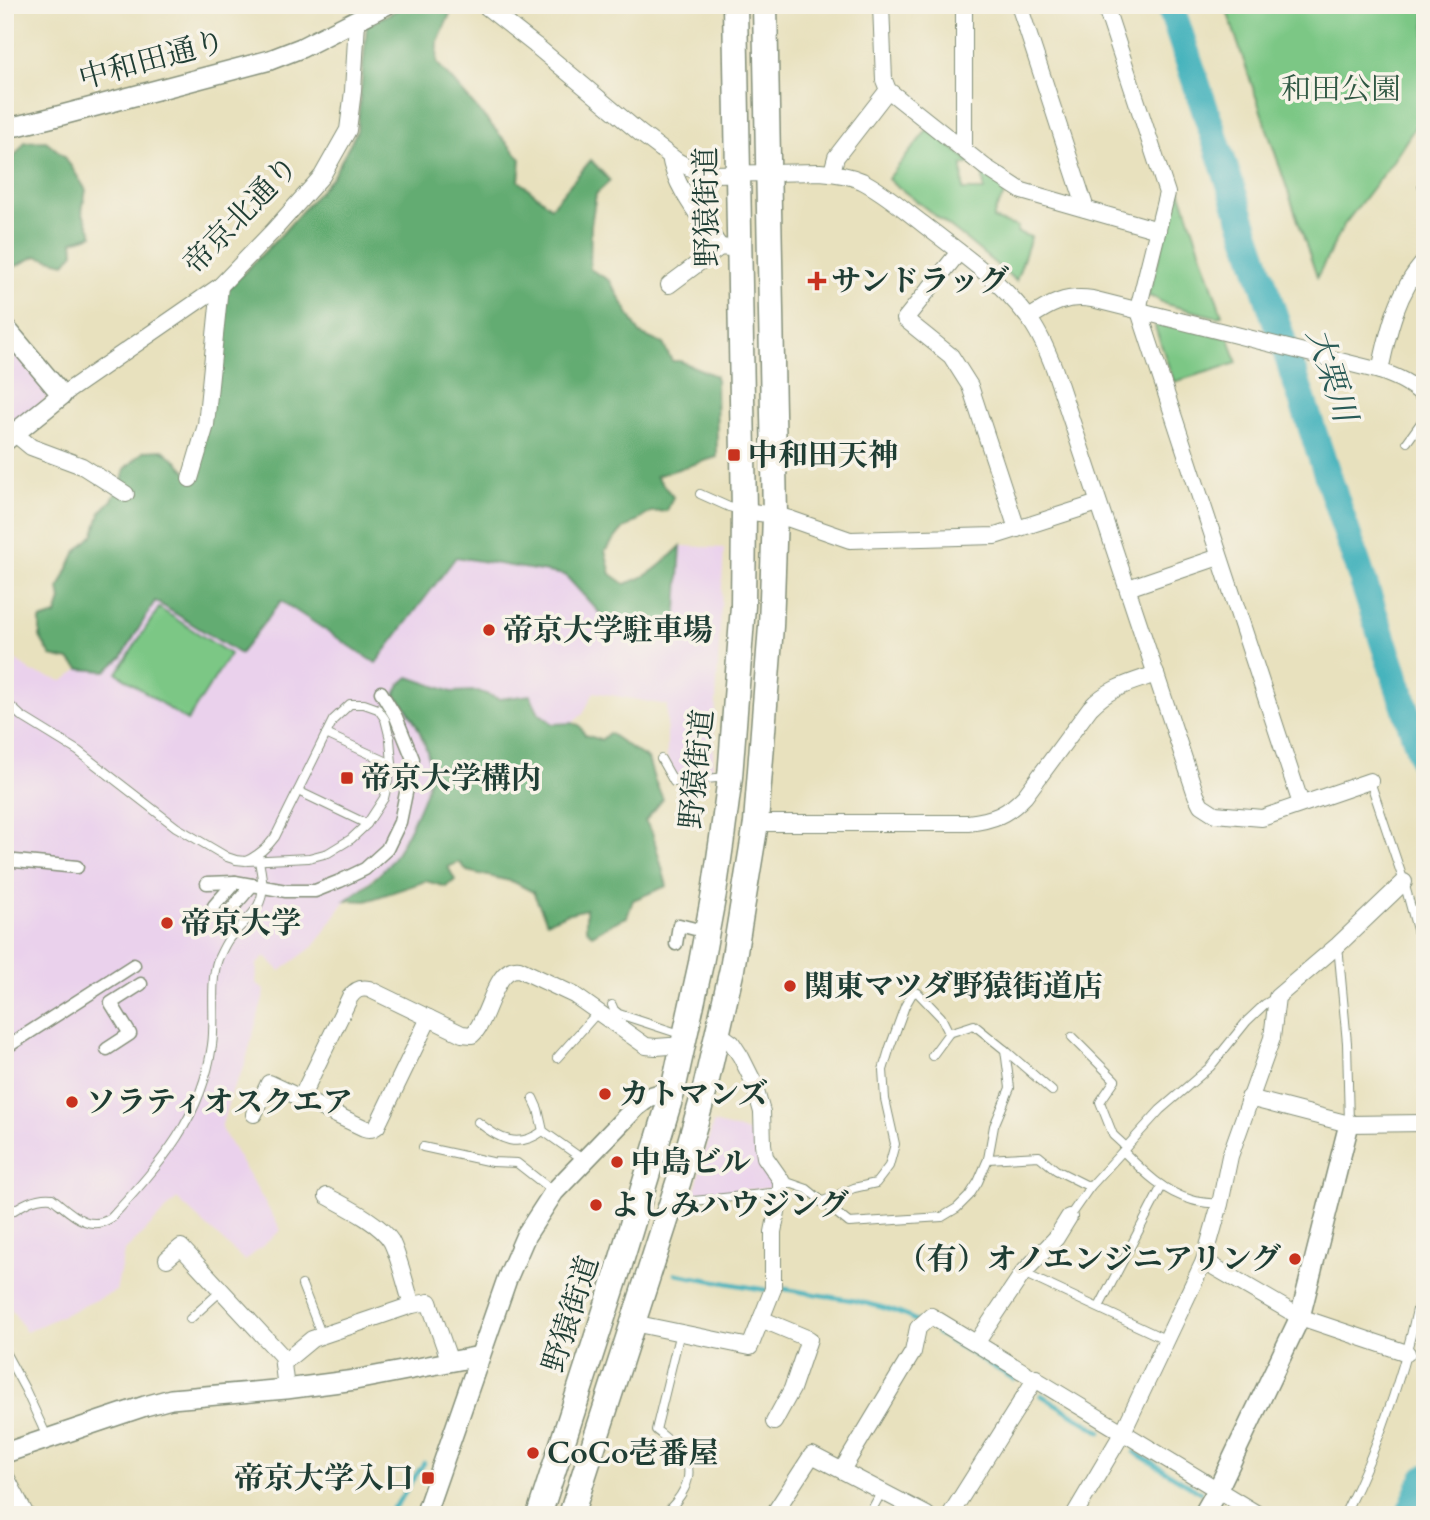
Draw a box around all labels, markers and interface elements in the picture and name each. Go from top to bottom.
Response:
street label: 中和田通り [74,21,230,99]
park label: 和田公園 [1281,69,1401,110]
street label: 帝京北通り [174,147,308,283]
street label: 野猿街道 [685,147,729,267]
place label: サンドラッグ [831,261,1009,302]
marker: サンドラッグ [809,273,825,289]
water label: 大栗川 [1295,323,1368,430]
place label: 中和田天神 [748,435,898,476]
marker: 中和田天神 [726,447,742,463]
place label: 帝京大学駐車場 [503,610,713,651]
marker: 帝京大学駐車場 [481,622,497,638]
street label: 野猿街道 [670,707,724,831]
place label: 帝京大学構内 [361,758,541,799]
marker: 帝京大学構内 [339,770,355,786]
place label: 帝京大学 [181,903,301,944]
marker: 帝京大学 [159,915,175,931]
place label: 関東マツダ野猿街道店 [804,966,1103,1007]
marker: 関東マツダ野猿街道店 [782,978,798,994]
place label: カトマンズ [619,1074,768,1115]
place label: ソラティオスクエア [86,1082,353,1123]
marker: カトマンズ [597,1086,613,1102]
marker: ソラティオスクエア [64,1094,80,1110]
place label: 中島ビル [631,1142,751,1183]
marker: 中島ビル [609,1154,625,1170]
place label: よしみハウジング [610,1185,849,1226]
marker: よしみハウジング [588,1197,604,1213]
place label: （有）オノエンジニアリング [897,1239,1281,1280]
street label: 野猿街道 [533,1251,609,1377]
marker: （有）オノエンジニアリング [1287,1251,1303,1267]
place label: CoCo壱番屋 [547,1433,719,1474]
marker: CoCo壱番屋 [525,1445,541,1461]
place label: 帝京大学入口 [234,1458,414,1499]
marker: 帝京大学入口 [420,1470,436,1486]

